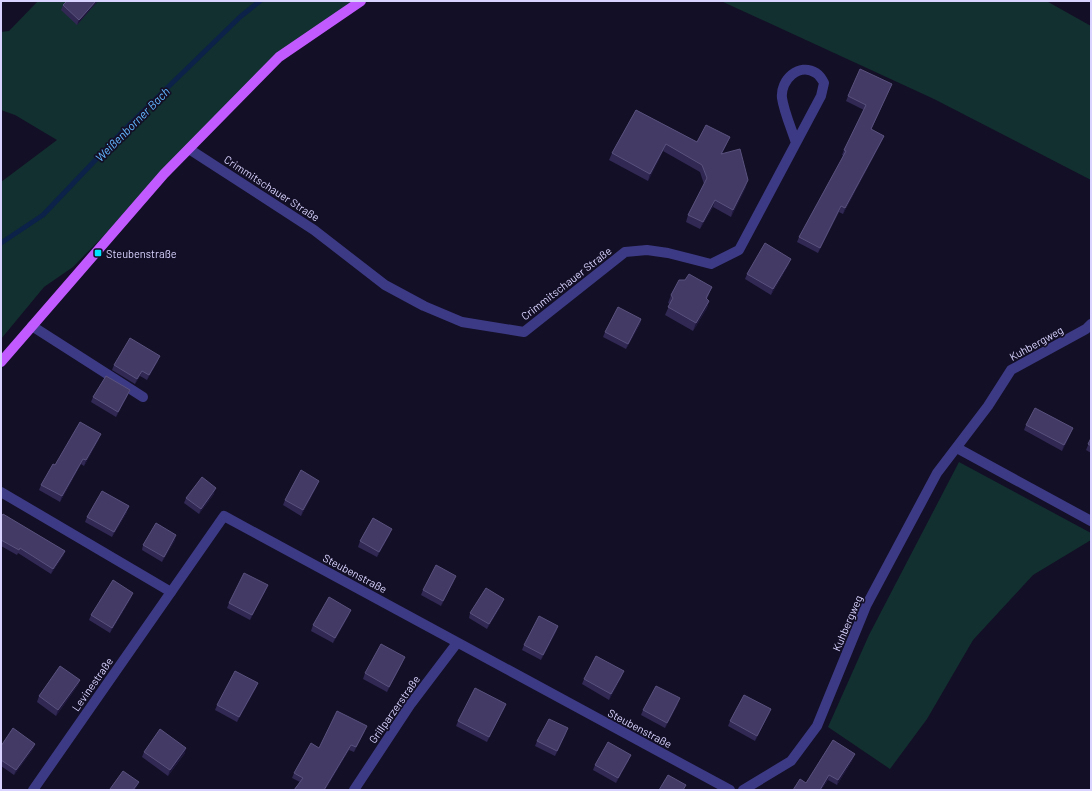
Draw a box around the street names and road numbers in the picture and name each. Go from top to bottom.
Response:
street label: Crimmitschauer Straße [222,152,322,224]
street label: Crimmitschauer Straße [518,244,614,322]
street label: Kuhbergweg [1007,323,1065,363]
street label: Steubenstraße [321,551,389,595]
street label: Kuhbergweg [829,593,865,653]
street label: Levinestraße [69,655,115,713]
street label: Grillparzerstraße [366,672,422,745]
street label: Steubenstraße [606,706,674,750]

